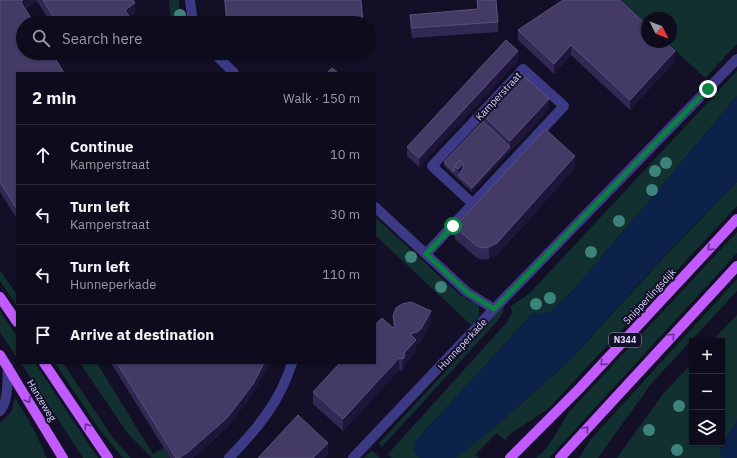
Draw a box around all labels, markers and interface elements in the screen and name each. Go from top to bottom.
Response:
north arrow [641,12,677,48]
search box [16,16,376,60]
icon: search [30,27,52,49]
text: Search here [62,29,142,48]
street label: Kamperstraat [473,69,524,123]
route end [699,80,717,98]
text: 2 min [32,87,76,109]
text: Walk · 150 m [283,90,360,107]
text: Continue [70,137,134,156]
icon: ahead [32,144,54,166]
text: 10 m [330,146,360,163]
text: Kamperstraat [70,156,150,173]
text: Turn left [70,197,130,216]
icon: left [32,204,54,226]
text: 30 m [330,206,360,223]
text: Kamperstraat [70,216,150,233]
route start [444,217,462,235]
one-way arrow [708,243,715,250]
text: Turn left [70,257,130,276]
icon: left [32,264,54,286]
street label: Snipperlingsdijk [620,265,679,327]
text: 110 m [322,266,360,283]
text: Hunneperkade [70,276,156,293]
street label: Hunneperkade [435,315,490,373]
icon: arrive [32,324,54,346]
text: Arrive at destination [70,325,214,344]
road number: N344 [609,333,641,347]
one-way arrow [668,333,675,341]
map controls [689,338,725,446]
button: + [689,338,725,374]
one-way arrow [600,358,608,366]
button: − [689,374,725,410]
street label: Hanzeweg [24,377,59,424]
one-way arrow [23,396,30,403]
button: layers [689,410,725,446]
one-way arrow [85,423,92,430]
one-way arrow [581,427,588,434]

